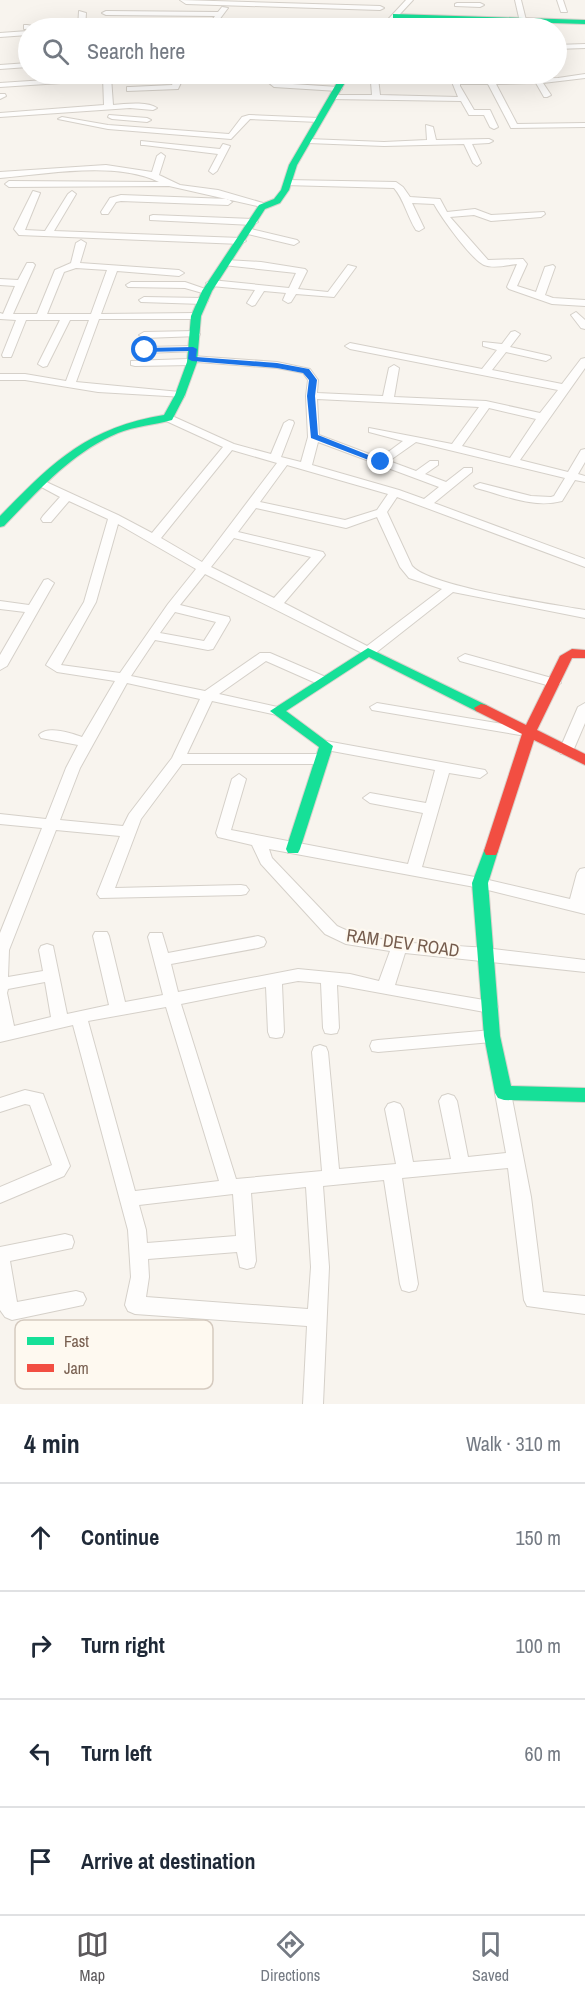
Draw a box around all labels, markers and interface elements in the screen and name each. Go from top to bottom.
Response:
search box [18,18,567,84]
icon: search [39,35,72,68]
text: Search here [87,36,185,66]
route start [131,336,157,362]
route end [367,448,393,474]
street label: RAM DEV ROAD [345,922,461,963]
legend [15,1320,213,1389]
text: Fast [64,1330,89,1352]
text: Jam [64,1357,89,1379]
text: 4 min [24,1426,80,1461]
text: Walk · 310 m [466,1430,561,1457]
icon: ahead [24,1521,57,1554]
text: Continue [81,1522,159,1552]
text: 150 m [515,1524,561,1551]
icon: right [24,1629,57,1662]
text: Turn right [81,1630,165,1660]
text: 100 m [515,1632,561,1659]
icon: left [24,1737,57,1770]
text: Turn left [81,1738,152,1768]
text: 60 m [525,1740,561,1767]
icon: arrive [24,1845,57,1878]
text: Arrive at destination [81,1846,255,1876]
tab: Map [76,1928,109,1986]
tab: Directions [260,1928,320,1986]
tab: Saved [472,1928,509,1986]

